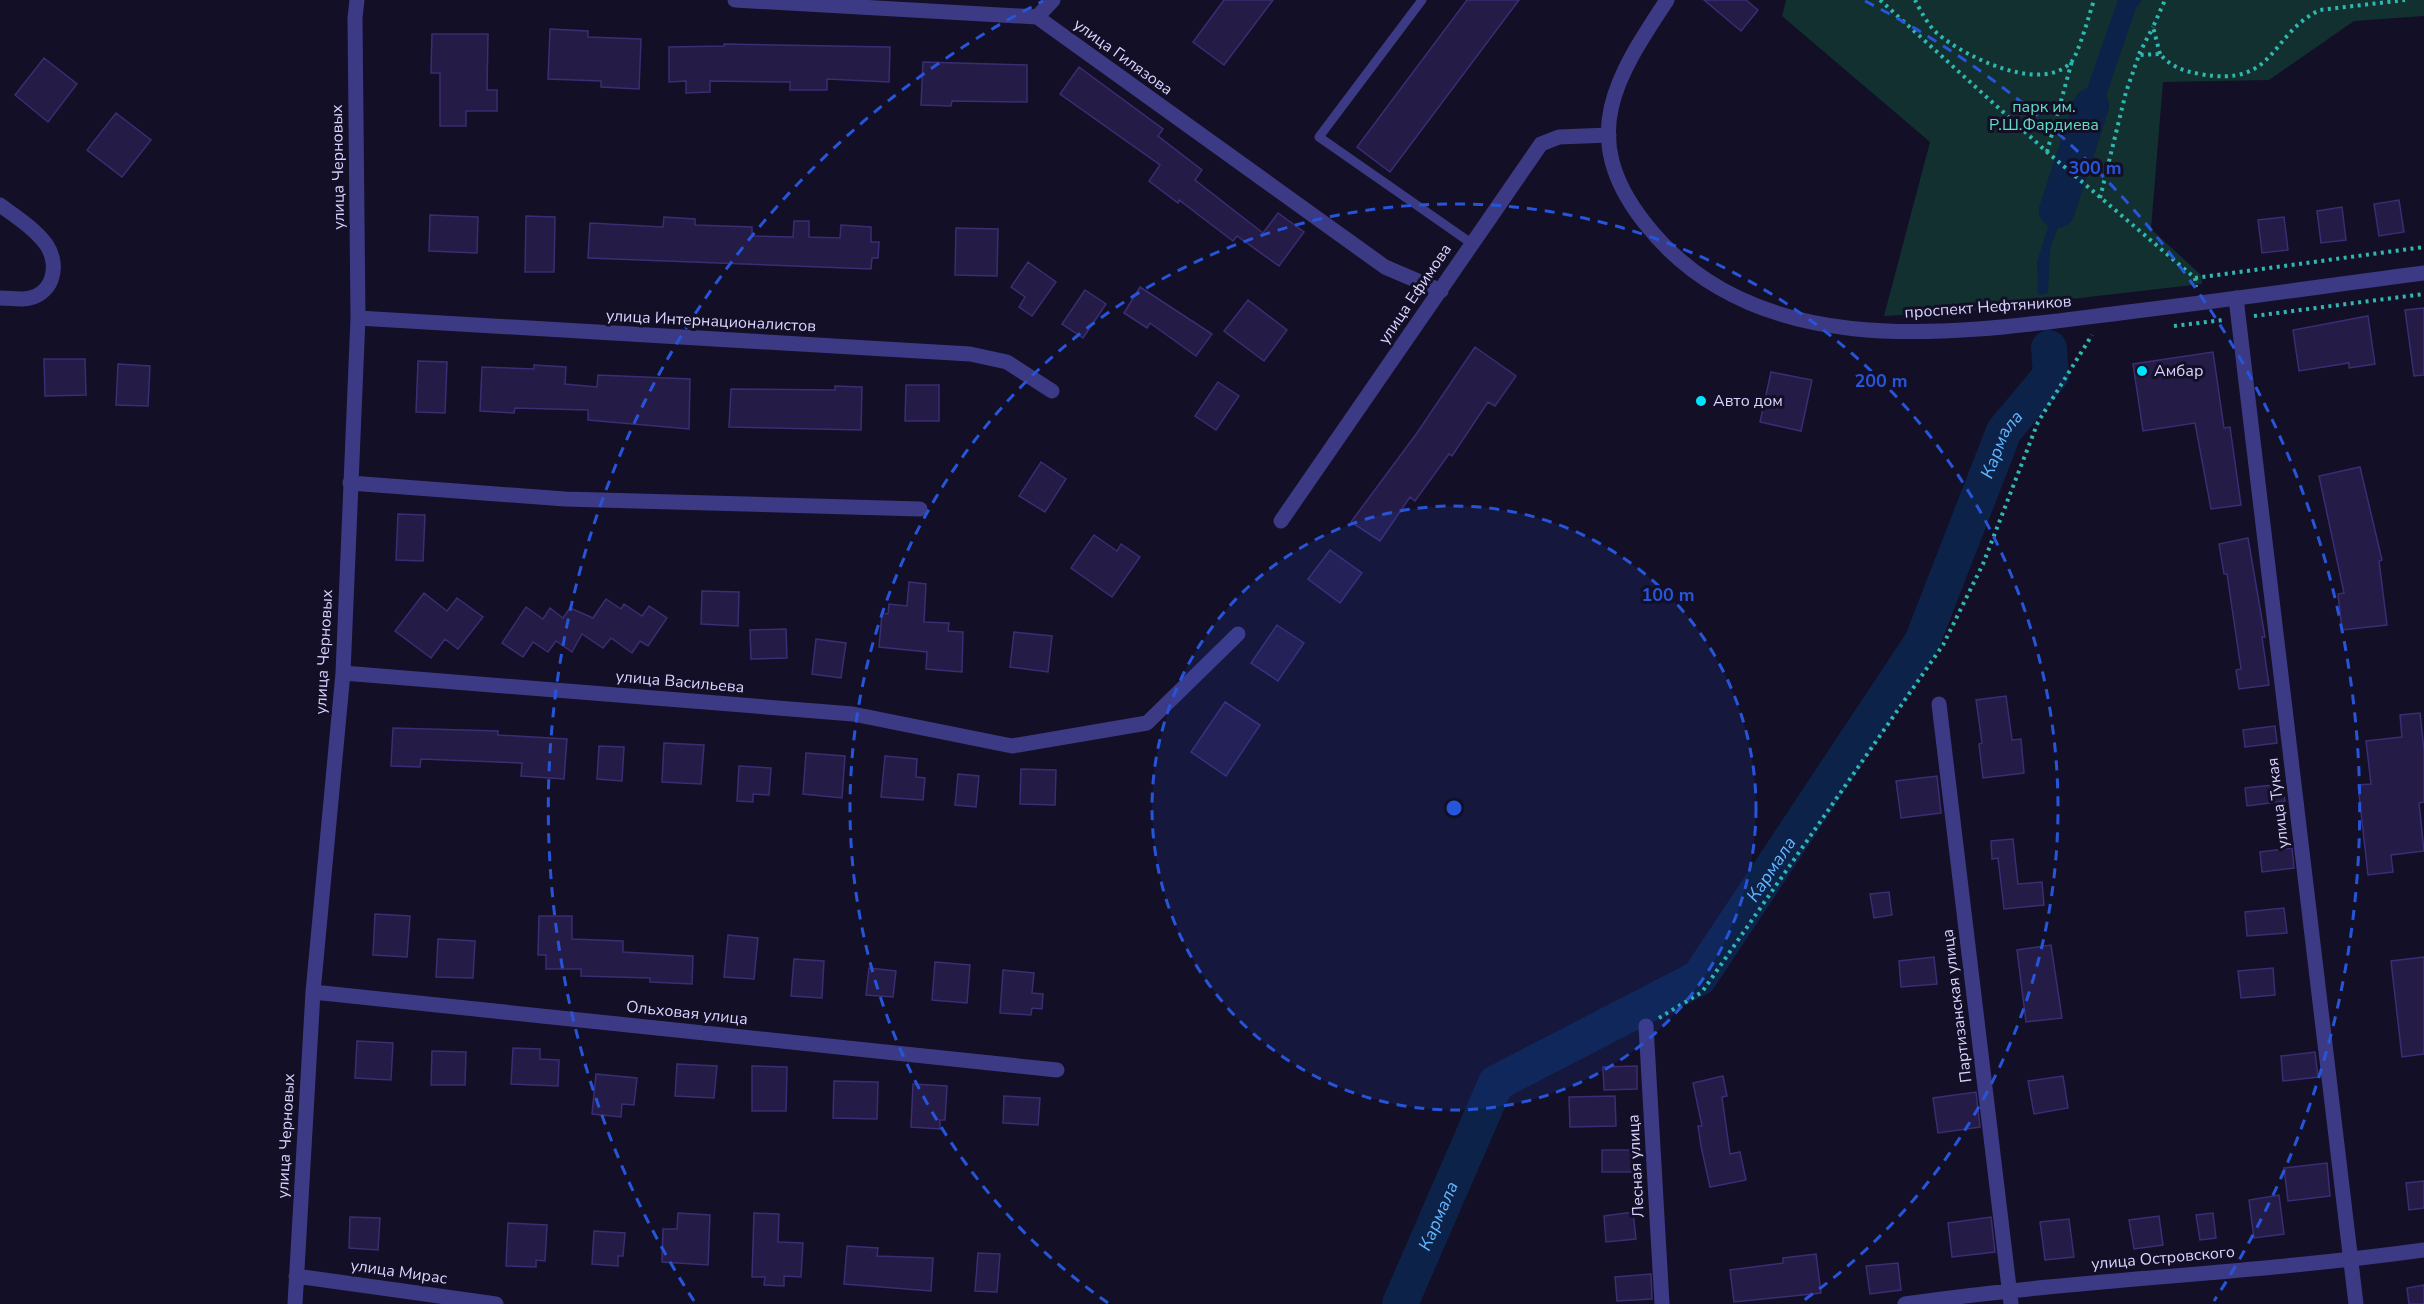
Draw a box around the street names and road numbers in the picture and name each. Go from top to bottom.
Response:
street label: улица Гилязова [1069,14,1177,100]
street label: улица Черновых [326,104,350,230]
street label: улица Ефимова [1373,239,1457,349]
street label: проспект Нефтяников [1904,290,2072,324]
street label: улица Интернационалистов [605,305,817,337]
street label: улица Черновых [310,588,338,715]
street label: улица Васильева [615,665,745,699]
street label: улица Тукая [2262,756,2294,850]
street label: Партизанская улица [1937,928,1977,1084]
street label: Ольховая улица [625,996,749,1030]
street label: улица Черновых [272,1072,300,1199]
street label: Лесная улица [1622,1114,1650,1218]
street label: улица Островского [2090,1241,2236,1275]
street label: улица Мирас [349,1254,449,1290]

